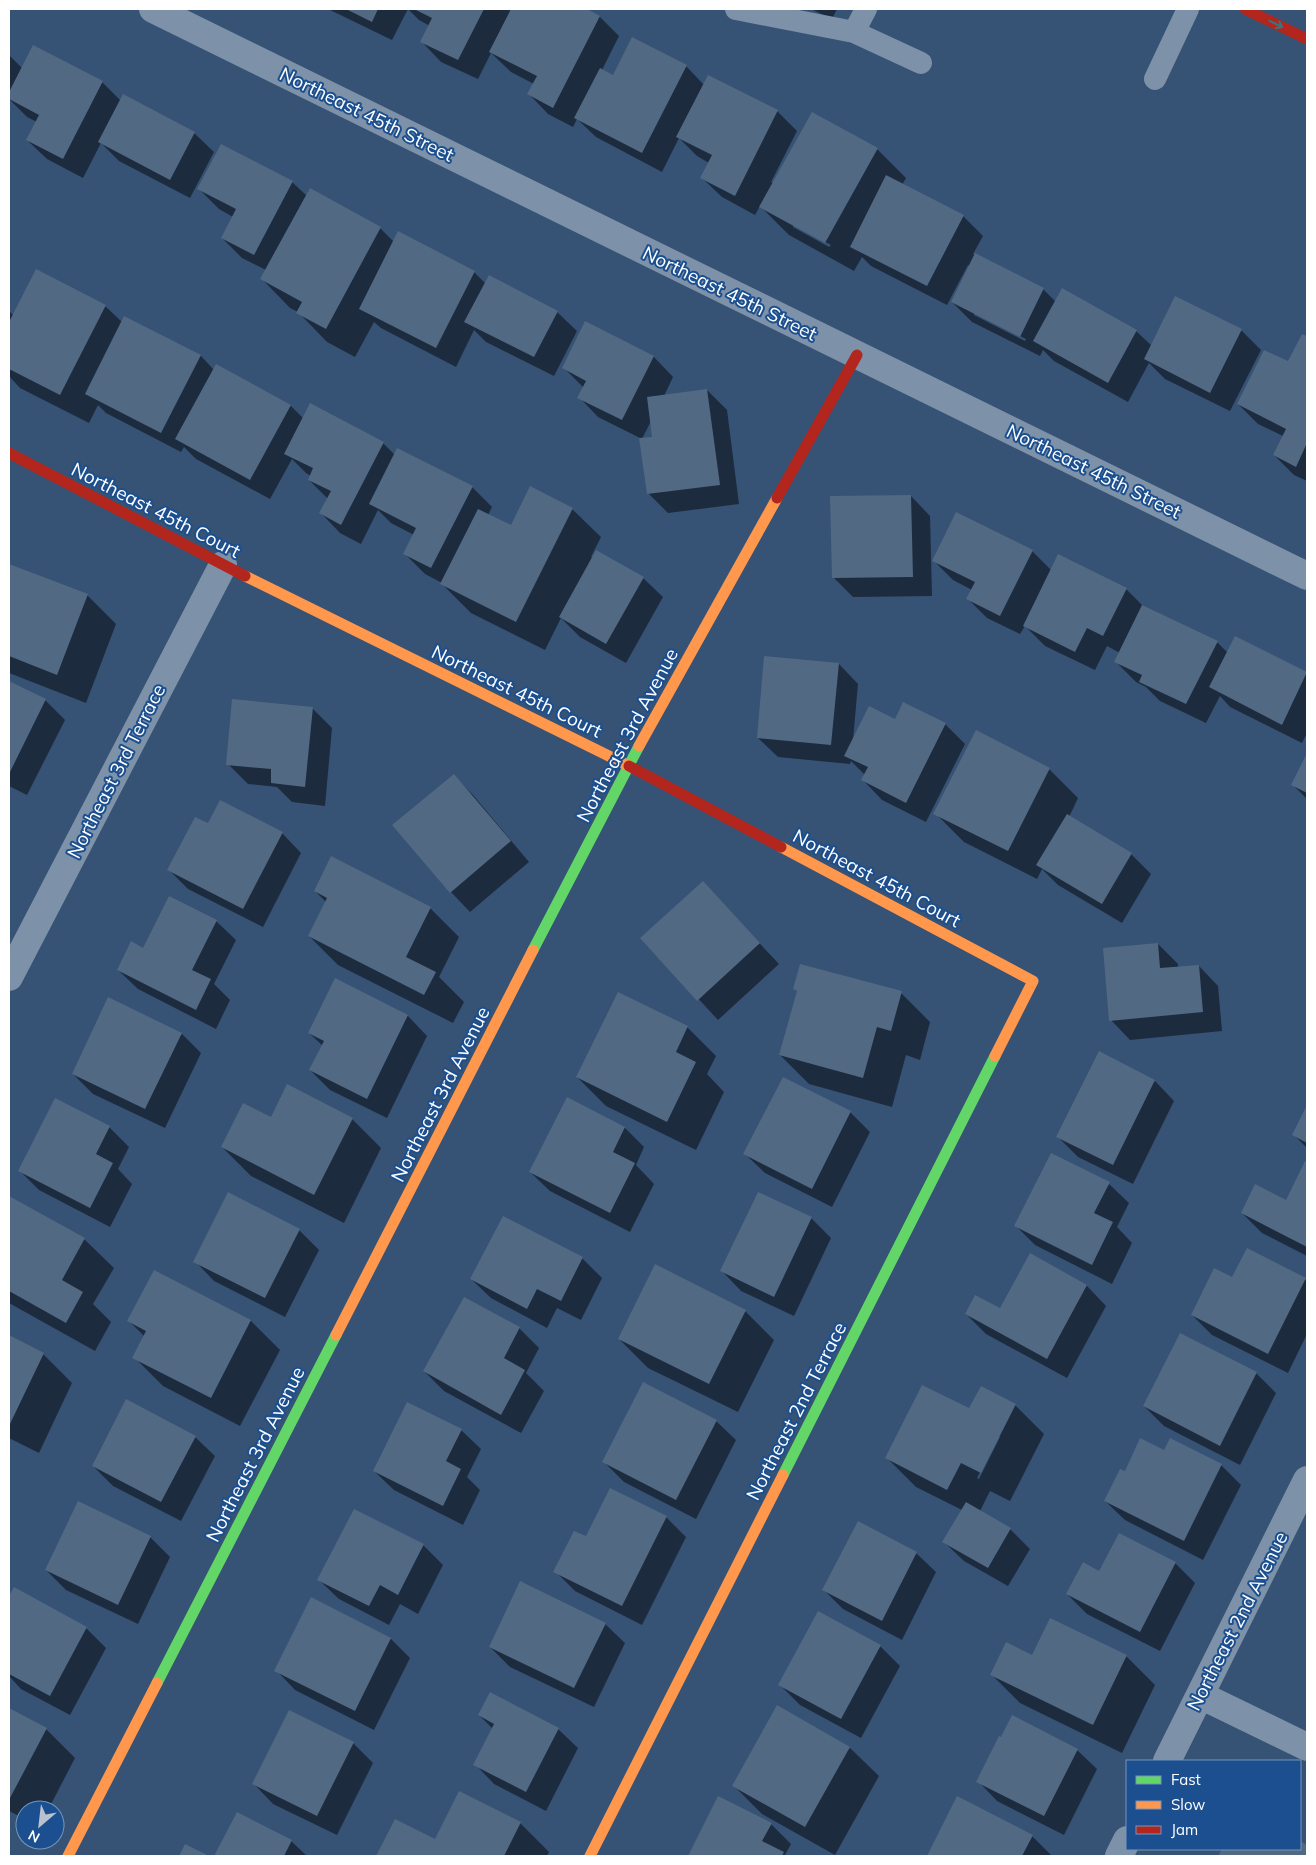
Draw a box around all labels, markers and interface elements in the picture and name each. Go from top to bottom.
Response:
one-way arrow [1268,20,1283,29]
street label: Northeast 45th Street [276,61,458,167]
street label: Northeast 45th Street [639,240,821,346]
street label: Northeast 45th Street [1003,418,1185,524]
street label: Northeast 45th Court [67,457,245,563]
street label: Northeast 45th Court [428,639,606,743]
street label: Northeast 3rd Avenue [571,644,683,826]
street label: Northeast 3rd Terrace [62,680,170,862]
street label: Northeast 45th Court [789,824,965,933]
street label: Northeast 3rd Avenue [385,1002,495,1186]
street label: Northeast 2nd Terrace [741,1318,851,1504]
street label: Northeast 3rd Avenue [200,1362,310,1546]
street label: Northeast 2nd Avenue [1181,1527,1293,1715]
legend [1126,1760,1301,1850]
text: Fast [1171,1770,1201,1789]
text: Slow [1171,1795,1205,1814]
north arrow [15,1800,65,1850]
text: Jam [1171,1820,1198,1839]
text: N [25,1826,43,1847]

